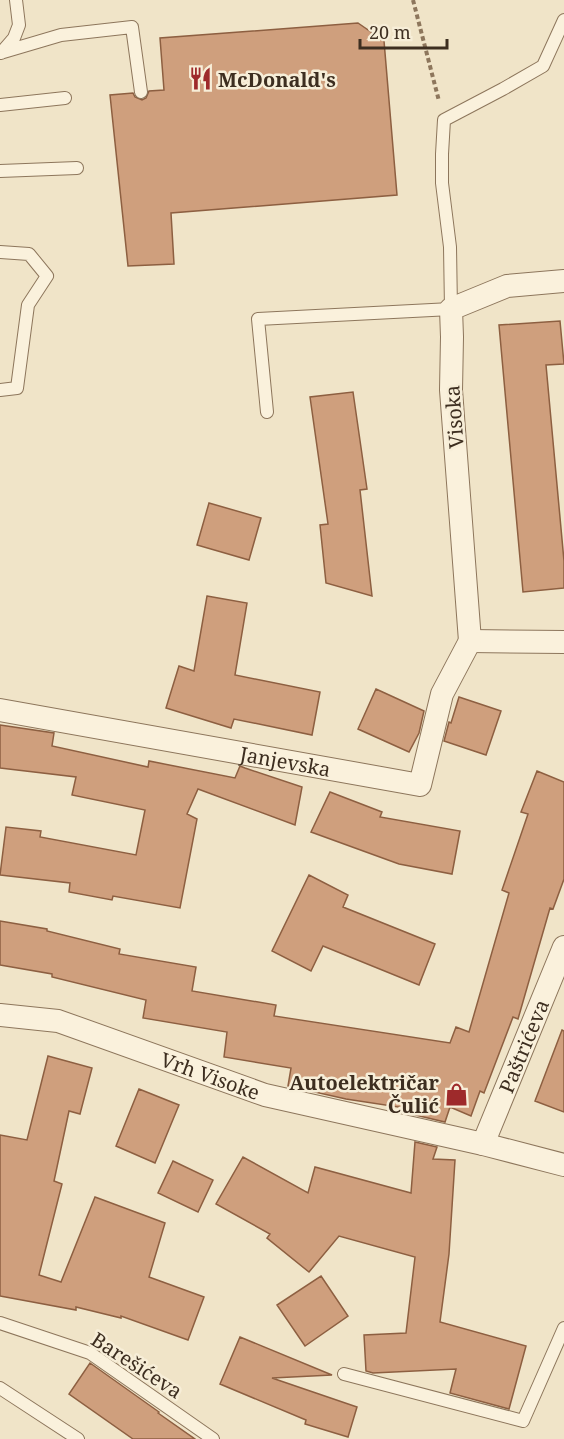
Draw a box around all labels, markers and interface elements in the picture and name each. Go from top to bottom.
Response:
scale bar [360,12,447,50]
text: 20 m [369,20,411,44]
restaurant icon: McDonald's [187,66,213,92]
place label: McDonald's [218,66,336,93]
street label: Visoka [438,384,470,450]
street label: Janjevska [237,739,333,782]
street label: Paštrićeva [492,995,555,1097]
street label: Vrh Visoke [157,1045,263,1106]
place label: Autoelektričar Čulić [289,1069,440,1119]
shop icon: Autoelektričar Čulić [444,1081,470,1107]
street label: Barešićeva [86,1326,188,1404]

